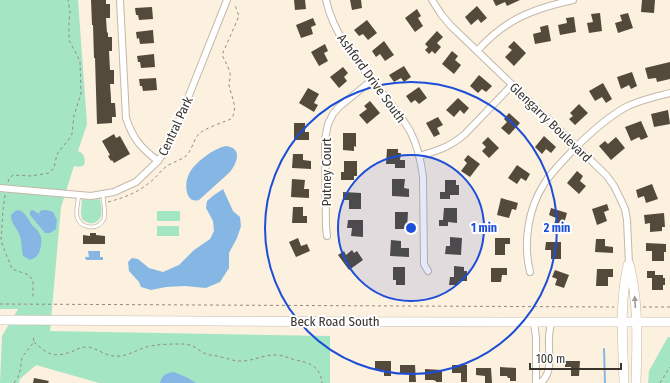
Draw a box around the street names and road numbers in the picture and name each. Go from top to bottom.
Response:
street label: Ashford Drive South [334,31,409,126]
street label: Glengarry Boulevard [507,80,595,165]
street label: Central Park [155,93,196,158]
street label: Putney Court [319,137,334,206]
street label: Beck Road South [290,314,380,329]

